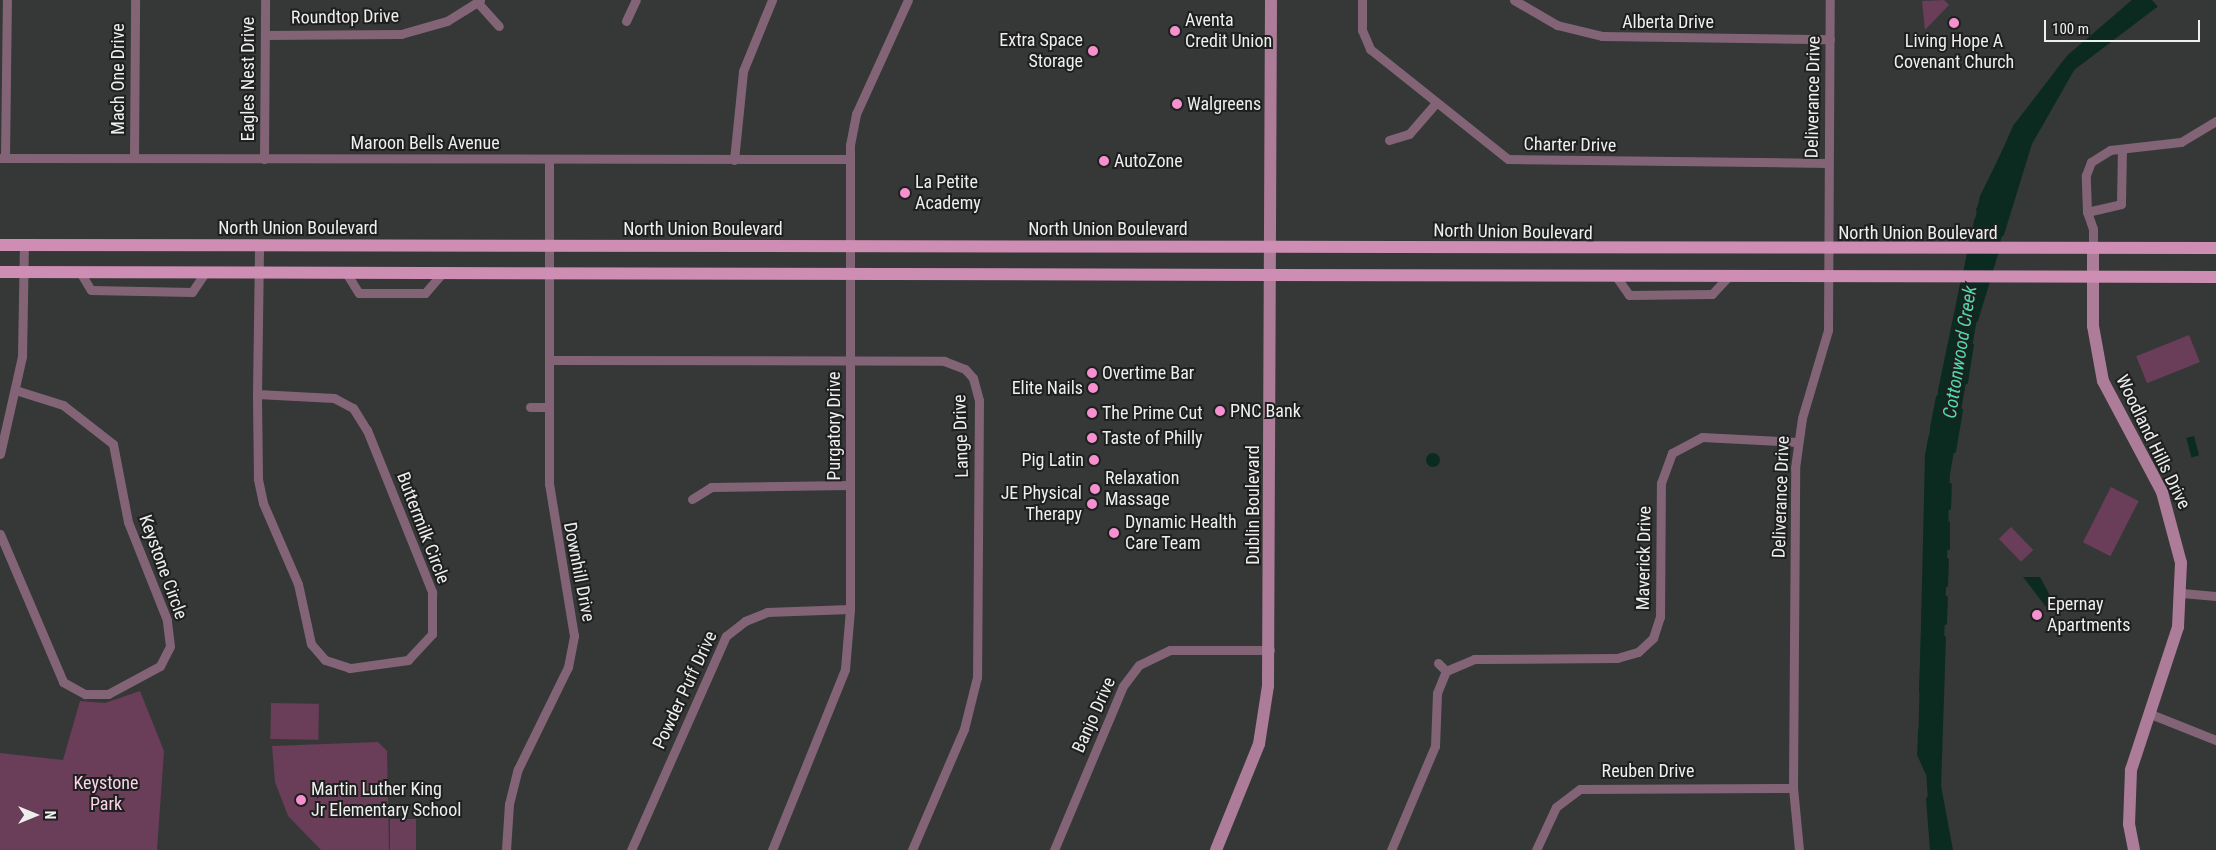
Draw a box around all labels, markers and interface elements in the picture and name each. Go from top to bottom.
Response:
street label: Roundtop Drive [291,5,399,29]
place label: Aventa Credit Union [1185,10,1272,52]
scale bar [2046,10,2202,42]
street label: Alberta Drive [1622,11,1714,33]
street label: Eagles Nest Drive [237,17,259,141]
marker: Living Hope A Covenant Church [1948,17,1960,29]
text: 100 m [2052,20,2089,38]
street label: Mach One Drive [107,23,129,135]
marker: Aventa Credit Union [1169,25,1181,37]
place label: Extra Space Storage [999,30,1083,72]
place label: Living Hope A Covenant Church [1894,31,2014,74]
street label: Deliverance Drive [1801,36,1825,158]
marker: Extra Space Storage [1087,45,1099,57]
place label: Walgreens [1187,93,1261,115]
marker: Walgreens [1171,98,1183,110]
street label: Maroon Bells Avenue [350,132,500,154]
street label: Charter Drive [1523,133,1617,157]
place label: AutoZone [1114,150,1183,172]
marker: AutoZone [1098,155,1110,167]
place label: La Petite Academy [915,172,981,214]
marker: La Petite Academy [899,187,911,199]
street label: North Union Boulevard [218,217,378,239]
street label: North Union Boulevard [623,218,783,240]
street label: North Union Boulevard [1028,218,1188,240]
street label: North Union Boulevard [1433,220,1593,244]
street label: North Union Boulevard [1838,222,1998,244]
water label: Cottonwood Creek [1938,284,1982,420]
place label: Overtime Bar [1102,362,1194,384]
marker: Overtime Bar [1086,367,1098,379]
street label: Woodland Hills Drive [2111,371,2195,513]
street label: Purgatory Drive [823,372,845,480]
place label: Elite Nails [1012,377,1083,399]
marker: Elite Nails [1087,382,1099,394]
street label: Lange Drive [949,394,973,478]
place label: PNC Bank [1230,400,1301,422]
place label: The Prime Cut [1102,402,1203,424]
marker: PNC Bank [1214,405,1226,417]
marker: The Prime Cut [1086,407,1098,419]
place label: Taste of Philly [1102,427,1203,449]
marker: Taste of Philly [1086,432,1098,444]
street label: Deliverance Drive [1768,436,1794,558]
street label: Dublin Boulevard [1242,445,1264,565]
place label: Pig Latin [1022,449,1084,471]
marker: Pig Latin [1088,454,1100,466]
place label: Relaxation Massage [1105,468,1179,510]
street label: Buttermilk Circle [392,469,454,587]
place label: JE Physical Therapy [1001,483,1082,526]
marker: Relaxation Massage [1089,483,1101,495]
marker: JE Physical Therapy [1086,498,1098,510]
street label: Maverick Drive [1632,506,1656,610]
street label: Keystone Circle [134,512,192,622]
place label: Dynamic Health Care Team [1125,512,1237,554]
street label: Downhill Drive [559,520,599,624]
marker: Dynamic Health Care Team [1107,526,1121,540]
place label: Epernay Apartments [2047,594,2130,636]
marker: Epernay Apartments [2031,609,2043,621]
street label: Powder Puff Drive [648,628,722,752]
street label: Banjo Drive [1068,674,1120,756]
street label: Reuben Drive [1602,760,1694,782]
park label: Keystone Park [74,773,138,816]
place label: Martin Luther King Jr Elementary School [311,779,461,822]
north arrow [10,790,60,840]
marker: Martin Luther King Jr Elementary School [295,794,307,806]
text: N [42,811,58,819]

